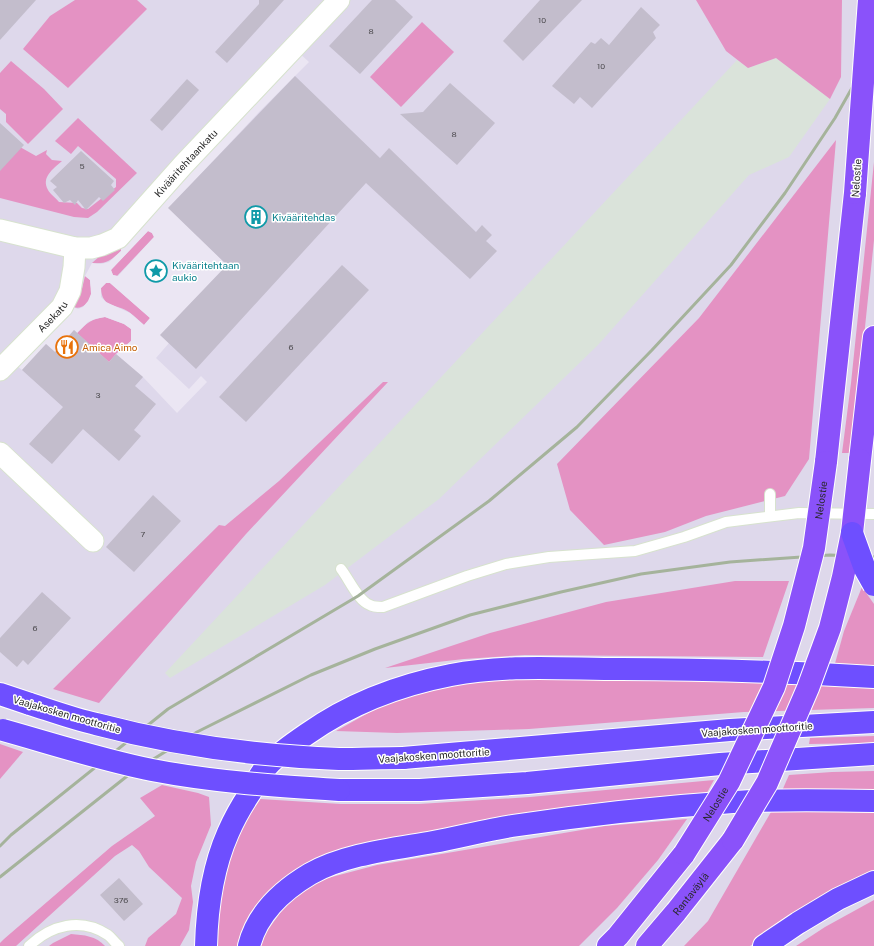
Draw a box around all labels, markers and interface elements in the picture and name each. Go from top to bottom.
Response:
house number: 10 [538,15,546,25]
house number: 8 [368,26,374,36]
house number: 10 [597,61,605,71]
street label: Kivääritehtaankatu [151,126,220,199]
house number: 8 [451,129,457,139]
street label: Nelostie [849,158,863,198]
house number: 5 [79,161,85,171]
building icon: Kivääritehdas [243,204,269,230]
place label: Kivääritehdas [272,211,335,223]
place icon: Kivääritehtaan aukio [143,258,169,284]
place label: Kivääritehtaan aukio [172,259,240,283]
street label: Asekatu [35,299,70,334]
restaurant icon: Amica Aimo [54,334,80,360]
place label: Amica Aimo [82,341,138,353]
house number: 6 [289,342,294,352]
house number: 3 [95,390,101,400]
street label: Nelostie [812,480,829,520]
house number: 7 [141,529,146,539]
house number: 6 [33,623,38,633]
street label: Vaajakosken moottoritie [12,693,123,735]
street label: Vaajakosken moottoritie [701,719,813,739]
street label: Vaajakosken moottoritie [378,745,490,765]
street label: Nelostie [700,784,731,823]
street label: Rantaväylä [670,870,711,918]
house number: 376 [114,895,128,905]

